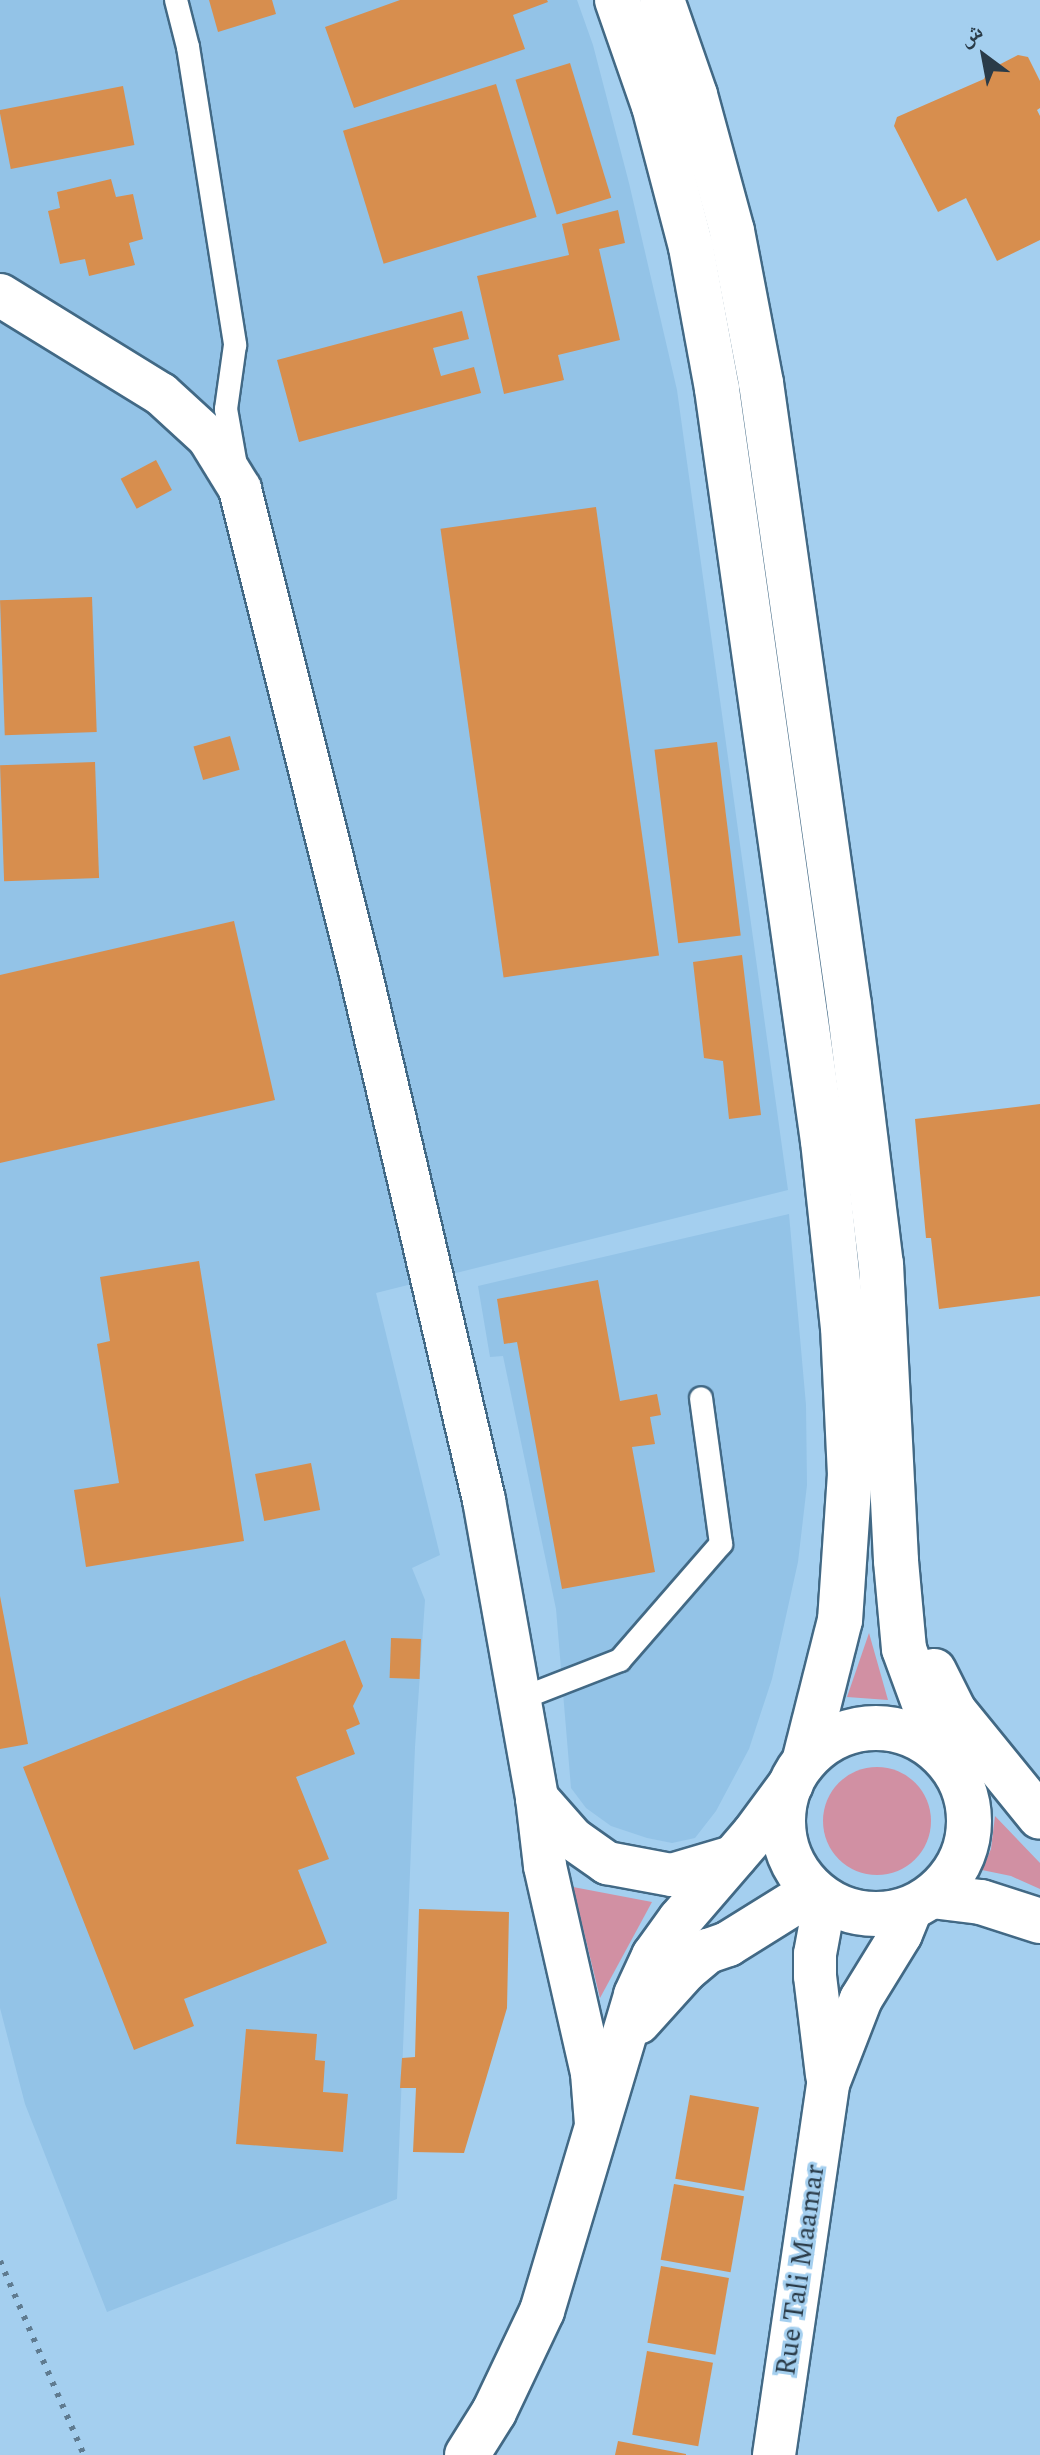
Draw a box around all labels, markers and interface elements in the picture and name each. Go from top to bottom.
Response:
text: ش [952,15,990,55]
north arrow [944,16,1024,96]
street label: Rue Tali Maamar [770,2162,832,2378]

